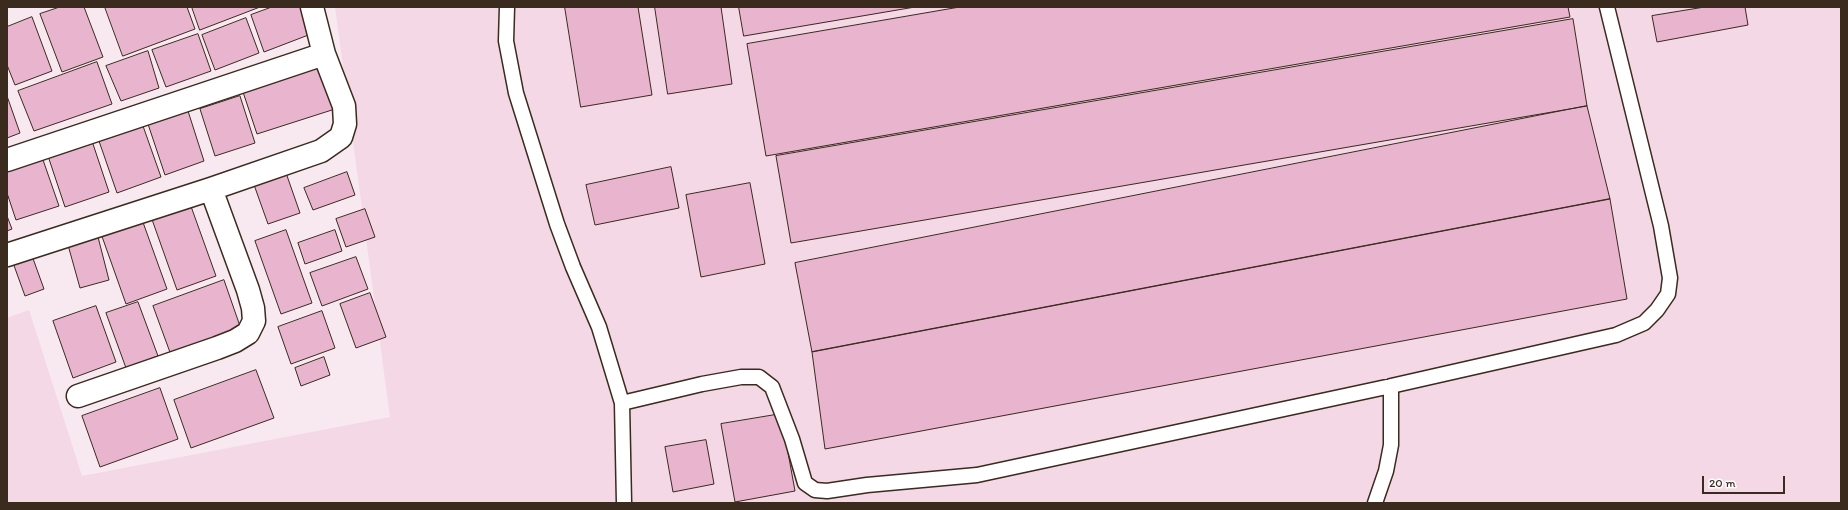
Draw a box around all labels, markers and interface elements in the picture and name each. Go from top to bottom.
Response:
scale bar [1704,468,1787,494]
text: 20 m [1709,476,1736,490]

